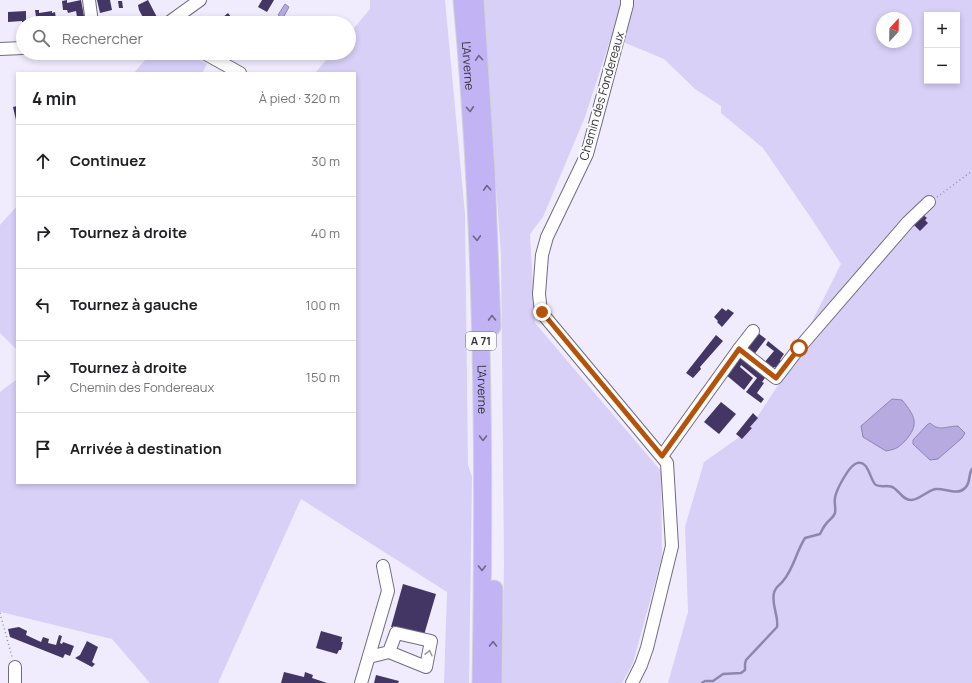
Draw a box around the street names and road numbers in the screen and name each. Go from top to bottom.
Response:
street label: Chemin des Fondereaux [575,29,628,162]
street label: L'Arverne [458,41,478,91]
road number: A 71 [466,332,496,350]
street label: L'Arverne [473,365,491,414]

